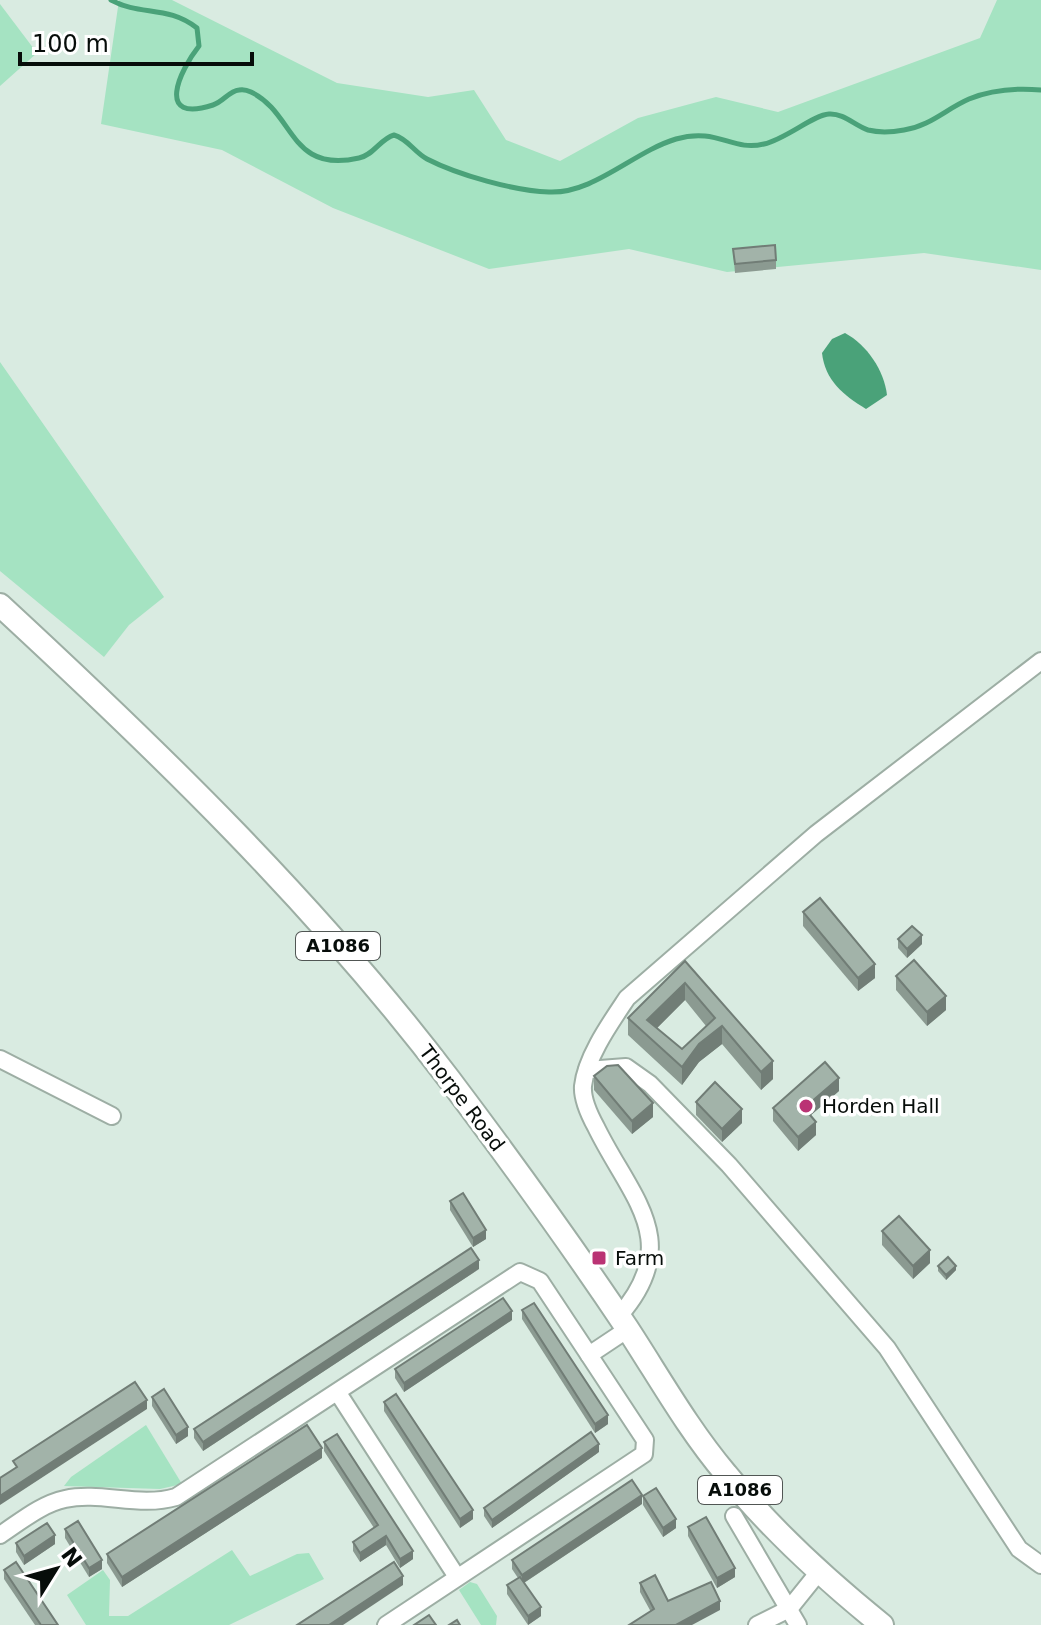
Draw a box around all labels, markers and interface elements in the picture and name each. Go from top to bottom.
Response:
scale bar [20,16,252,66]
text: 100 m [32,30,109,58]
road number: A1086 [296,932,380,960]
street label: Thorpe Road [414,1039,510,1156]
place label: Horden Hall [822,1094,940,1118]
marker: Horden Hall [797,1097,815,1115]
place label: Farm [615,1246,664,1270]
marker: Farm [590,1249,608,1267]
road number: A1086 [698,1476,782,1504]
north arrow [16,1529,96,1609]
text: N [56,1542,87,1572]

